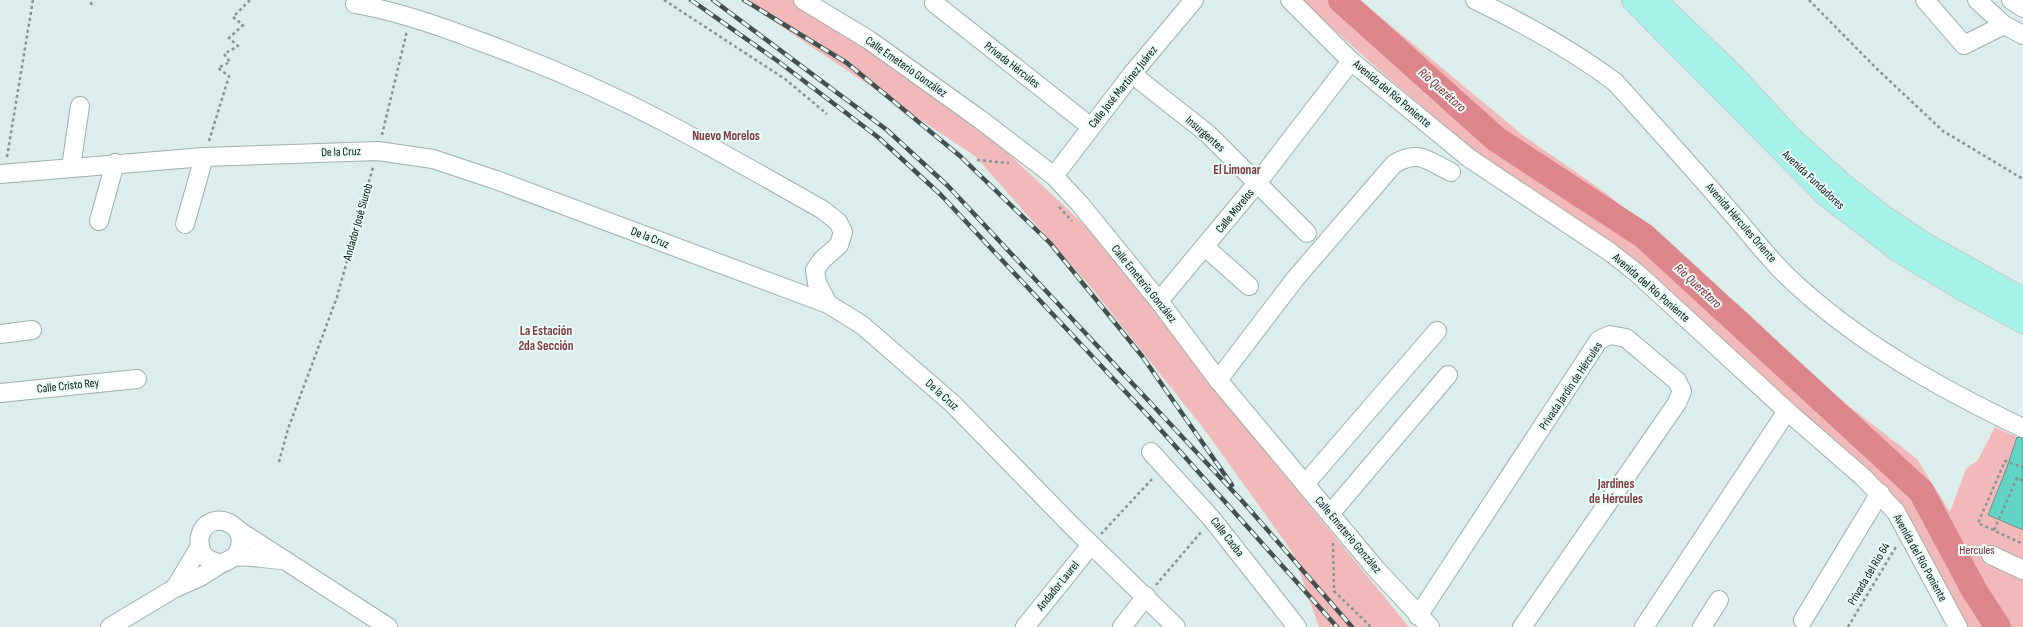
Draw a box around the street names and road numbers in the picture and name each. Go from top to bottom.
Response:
street label: Calle Emeterio González [862,33,950,101]
street label: Privada Hércules [981,39,1043,91]
street label: Calle José Martínez Juárez [1085,42,1161,131]
street label: Avenida del Río Poniente [1349,56,1434,131]
street label: Insurgentes [1182,113,1228,155]
street label: De la Cruz [321,144,362,160]
street label: Avenida Fundadores [1778,147,1847,213]
street label: Avenida Hércules Oriente [1702,179,1780,266]
street label: Andador José Siurob [340,182,376,263]
street label: Calle Morelos [1212,186,1258,236]
street label: De la Cruz [629,224,672,252]
street label: Calle Emeterio González [1108,242,1181,327]
street label: Avenida del Río Poniente [1608,250,1693,326]
street label: Privada Jardín de Hércules [1536,339,1606,433]
street label: Calle Cristo Rey [36,375,100,397]
street label: De la Cruz [922,376,962,414]
street label: Calle Emeterio González [1311,493,1385,577]
street label: Avenida del Río Poniente [1889,511,1950,605]
street label: Calle Caoba [1207,514,1247,560]
street label: Privada del Río 64 [1844,540,1894,608]
street label: Andador Laurel [1033,558,1083,615]

